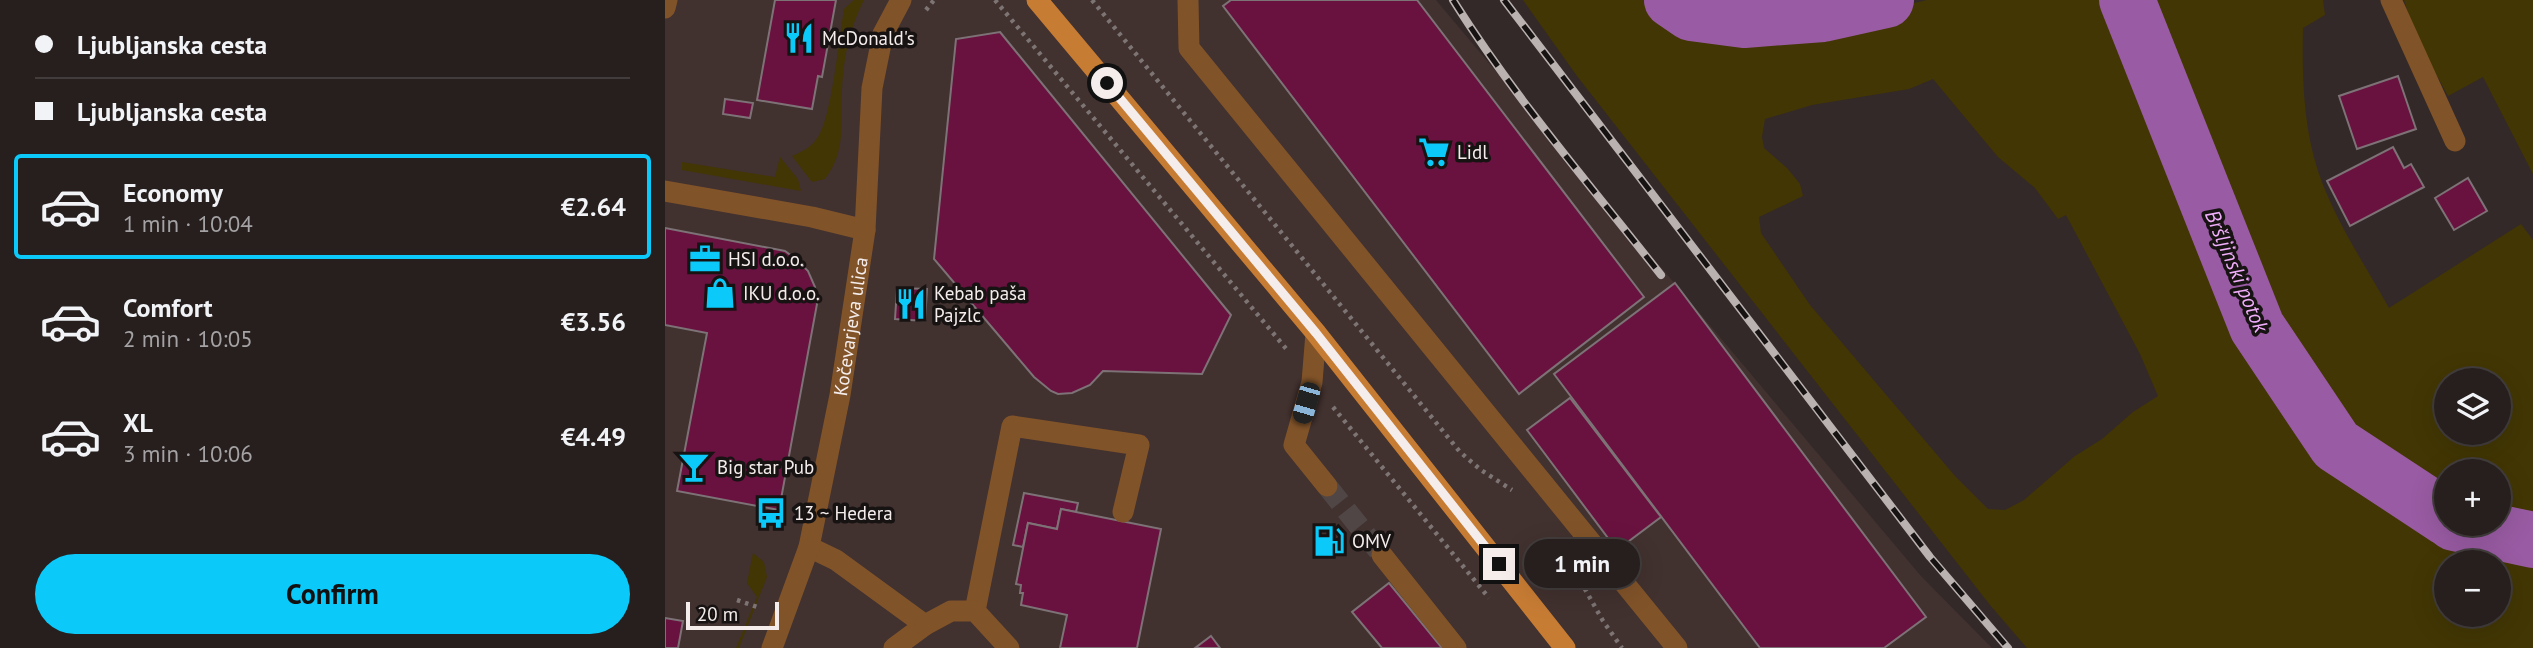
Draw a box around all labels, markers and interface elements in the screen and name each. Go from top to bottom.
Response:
restaurant icon: McDonald's [782,21,816,55]
place label: McDonald's [822,26,915,50]
text: Ljubljanska cesta [77,28,267,61]
route start [1091,67,1123,99]
text: Ljubljanska cesta [77,95,267,128]
supermarket icon: Lidl [1417,135,1451,169]
place label: Lidl [1457,140,1488,164]
icon: car [39,175,102,238]
text: Economy [123,176,223,209]
text: €2.64 [561,190,626,223]
water label: Bršljinski potok [2199,206,2276,338]
text: 1 min · 10:04 [123,209,253,238]
office icon: HSI d.o.o. [688,242,722,276]
place label: HSI d.o.o. [728,247,804,271]
street label: Kočevarjeva ulica [828,255,873,398]
shop icon: IKU d.o.o. [703,276,737,310]
place label: IKU d.o.o. [743,281,820,305]
place label: Kebab paša Pajzlc [934,281,1026,327]
restaurant icon: Kebab paša Pajzlc [894,287,928,321]
icon: car [39,290,102,353]
text: Comfort [123,291,213,324]
text: €3.56 [561,305,626,338]
text: 2 min · 10:05 [123,324,253,353]
map controls [2434,368,2511,627]
button: layers [2434,368,2511,445]
car [1291,380,1322,426]
icon: car [39,405,102,468]
text: XL [123,406,153,439]
text: €4.49 [561,420,626,453]
text: 3 min · 10:06 [123,439,253,468]
bar icon: Big star Pub [677,450,711,484]
place label: Big star Pub [717,455,814,479]
button: + [2434,459,2511,536]
bus stop icon: 13 ~ Hedera [754,496,788,530]
place label: 13 ~ Hedera [794,501,893,525]
fuel station icon: OMV [1312,524,1346,558]
place label: OMV [1352,529,1391,553]
callout: 1 min [1523,540,1639,588]
route end [1483,548,1515,580]
text: 1 min [1554,549,1610,578]
button: − [2434,550,2511,627]
button: Confirm [35,554,630,634]
scale bar [686,599,779,631]
text: 20 m [697,602,738,626]

